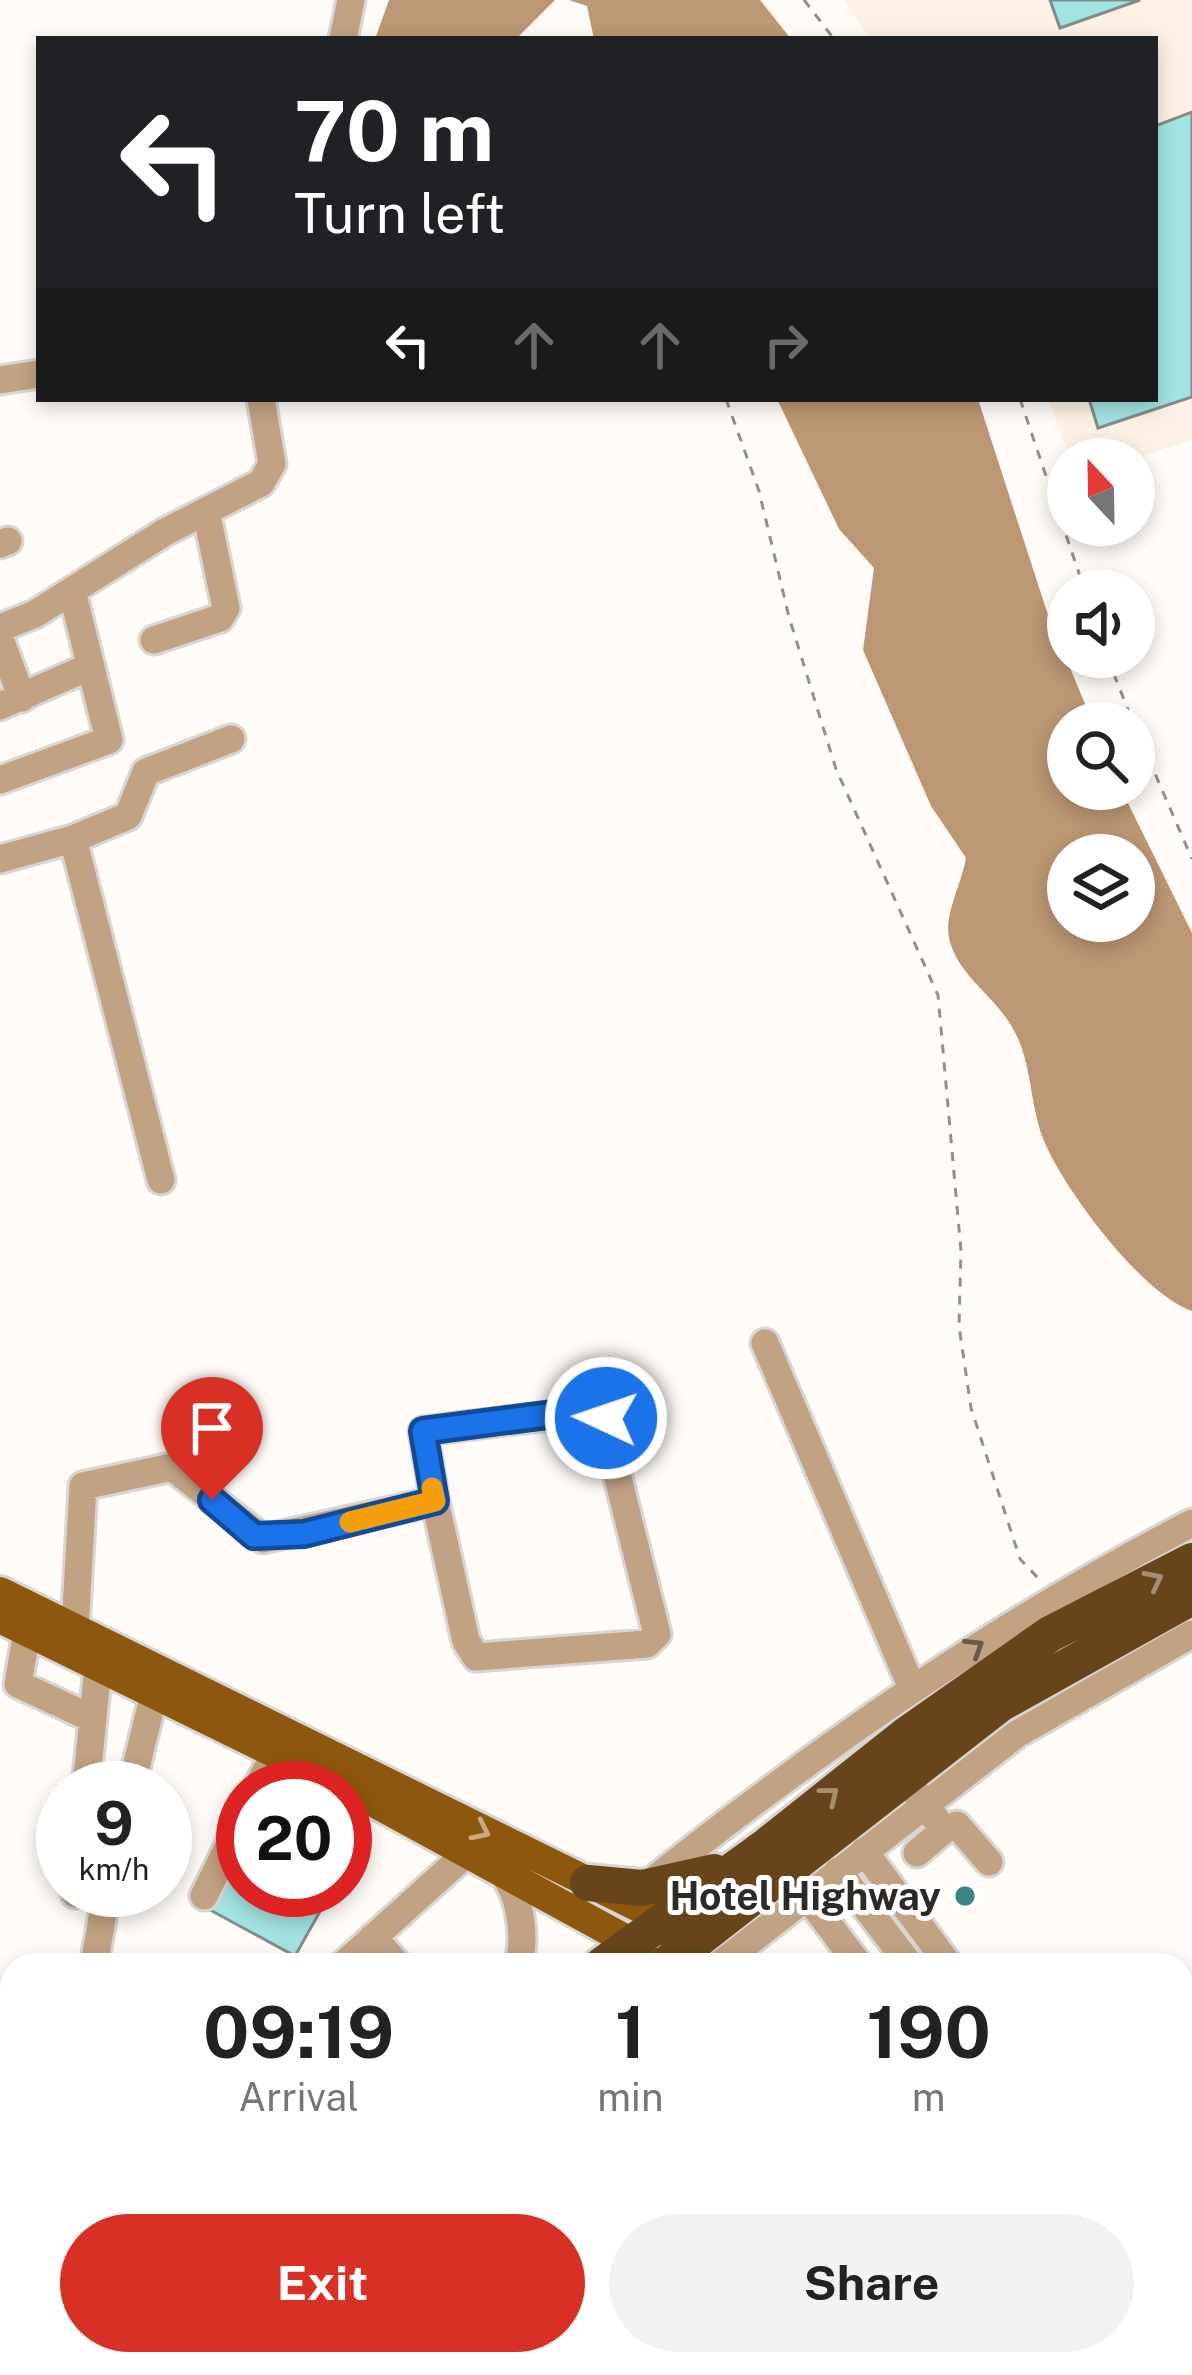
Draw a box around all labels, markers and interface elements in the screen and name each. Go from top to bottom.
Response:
text: 70 m [294,81,494,180]
icon: left [96,84,252,240]
text: Turn left [294,182,505,245]
icon: left [375,312,441,378]
icon: ahead [501,312,567,378]
icon: ahead [627,312,693,378]
icon: right [753,312,819,378]
north arrow [1047,438,1155,546]
map controls [1047,438,1155,942]
button: sound [1047,570,1155,678]
button: search [1047,702,1155,810]
button: layers [1047,834,1155,942]
position arrow [543,1355,669,1481]
pin [161,1377,263,1500]
icon: arrive [179,1395,245,1461]
one-way arrow [1142,1572,1164,1595]
one-way arrow [961,1639,983,1661]
speed limit sign: 20 [216,1761,372,1917]
text: 9 [94,1788,134,1859]
one-way arrow [817,1788,839,1809]
one-way arrow [469,1816,490,1840]
text: km/h [79,1851,149,1887]
place label: Hotel Highway [669,1873,941,1919]
marker: Hotel Highway [952,1883,978,1909]
text: 09:19 [203,1990,394,2074]
text: 1 [615,1990,646,2074]
text: 190 [867,1990,991,2074]
text: Arrival [238,2074,359,2120]
text: min [597,2074,663,2120]
text: m [912,2074,946,2120]
button: Exit [60,2214,585,2352]
button: Share [609,2214,1134,2352]

